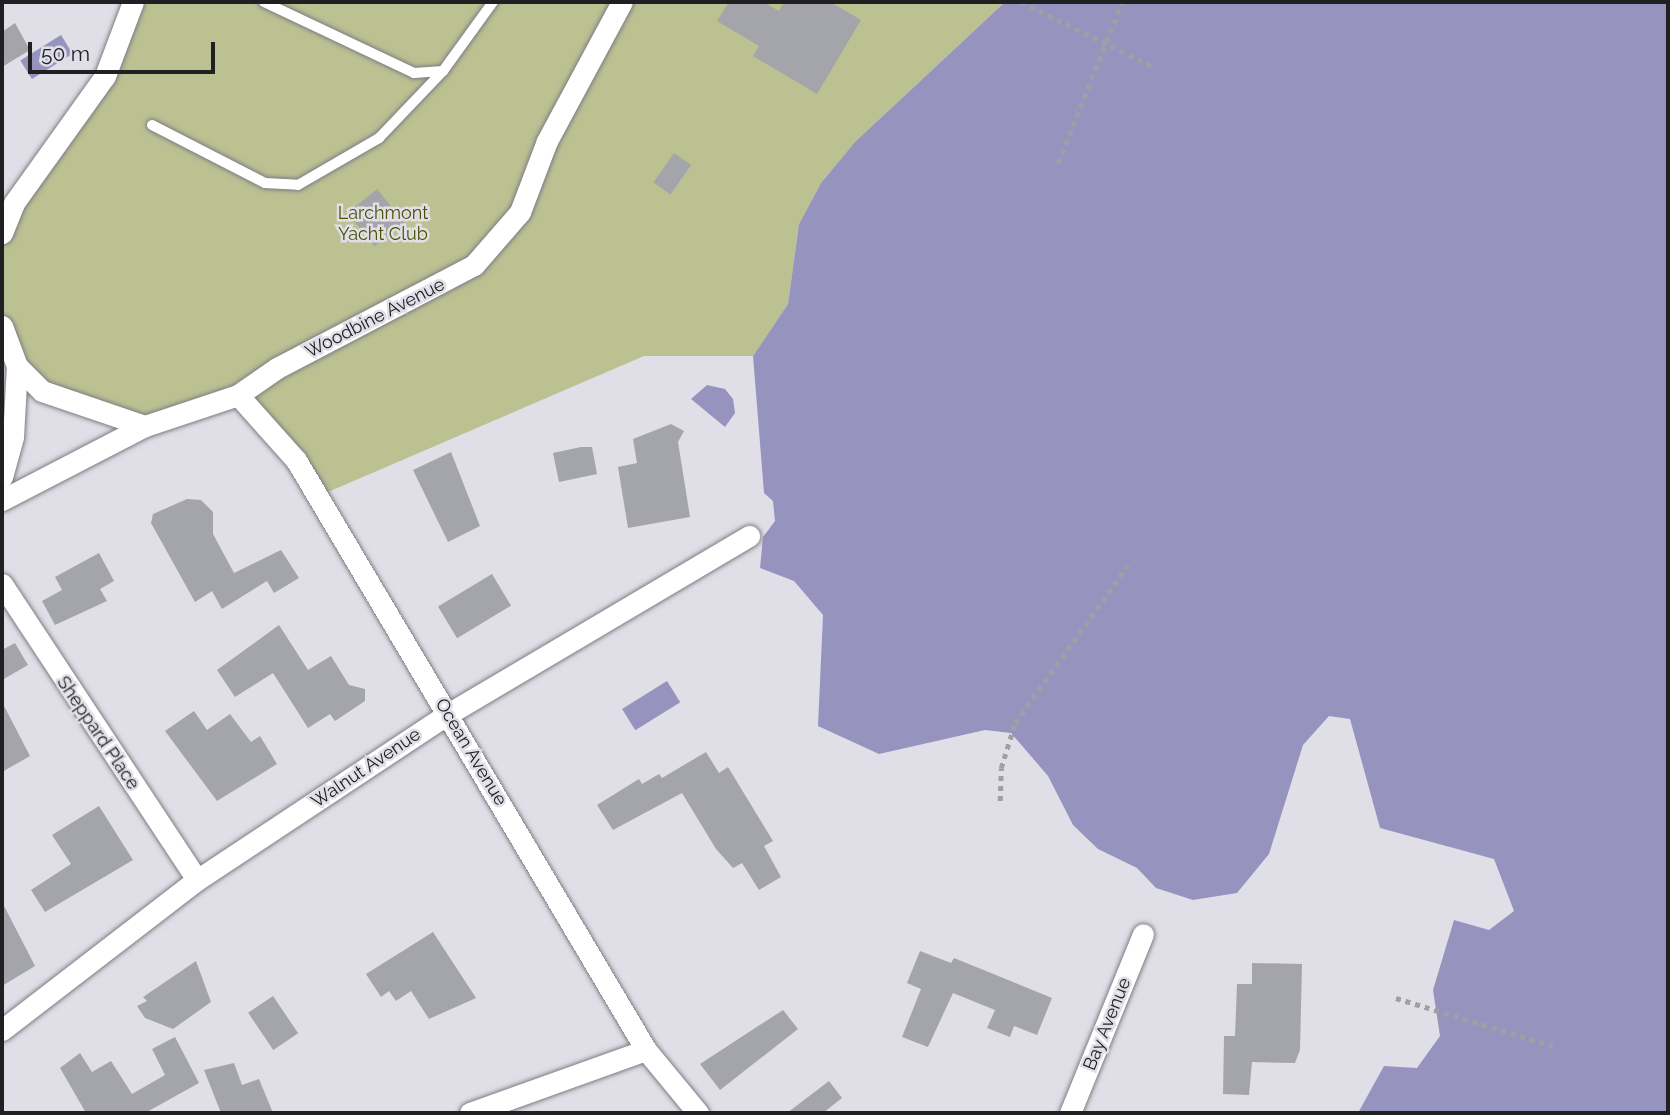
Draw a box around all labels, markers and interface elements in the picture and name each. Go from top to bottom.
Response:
scale bar [32,28,219,72]
text: 50 m [41,41,90,66]
park label: Larchmont Yacht Club [338,203,428,246]
street label: Woodbine Avenue [301,273,449,363]
street label: Sheppard Place [52,672,144,794]
street label: Ocean Avenue [430,694,512,810]
street label: Walnut Avenue [307,723,425,813]
street label: Bay Avenue [1078,974,1136,1074]

